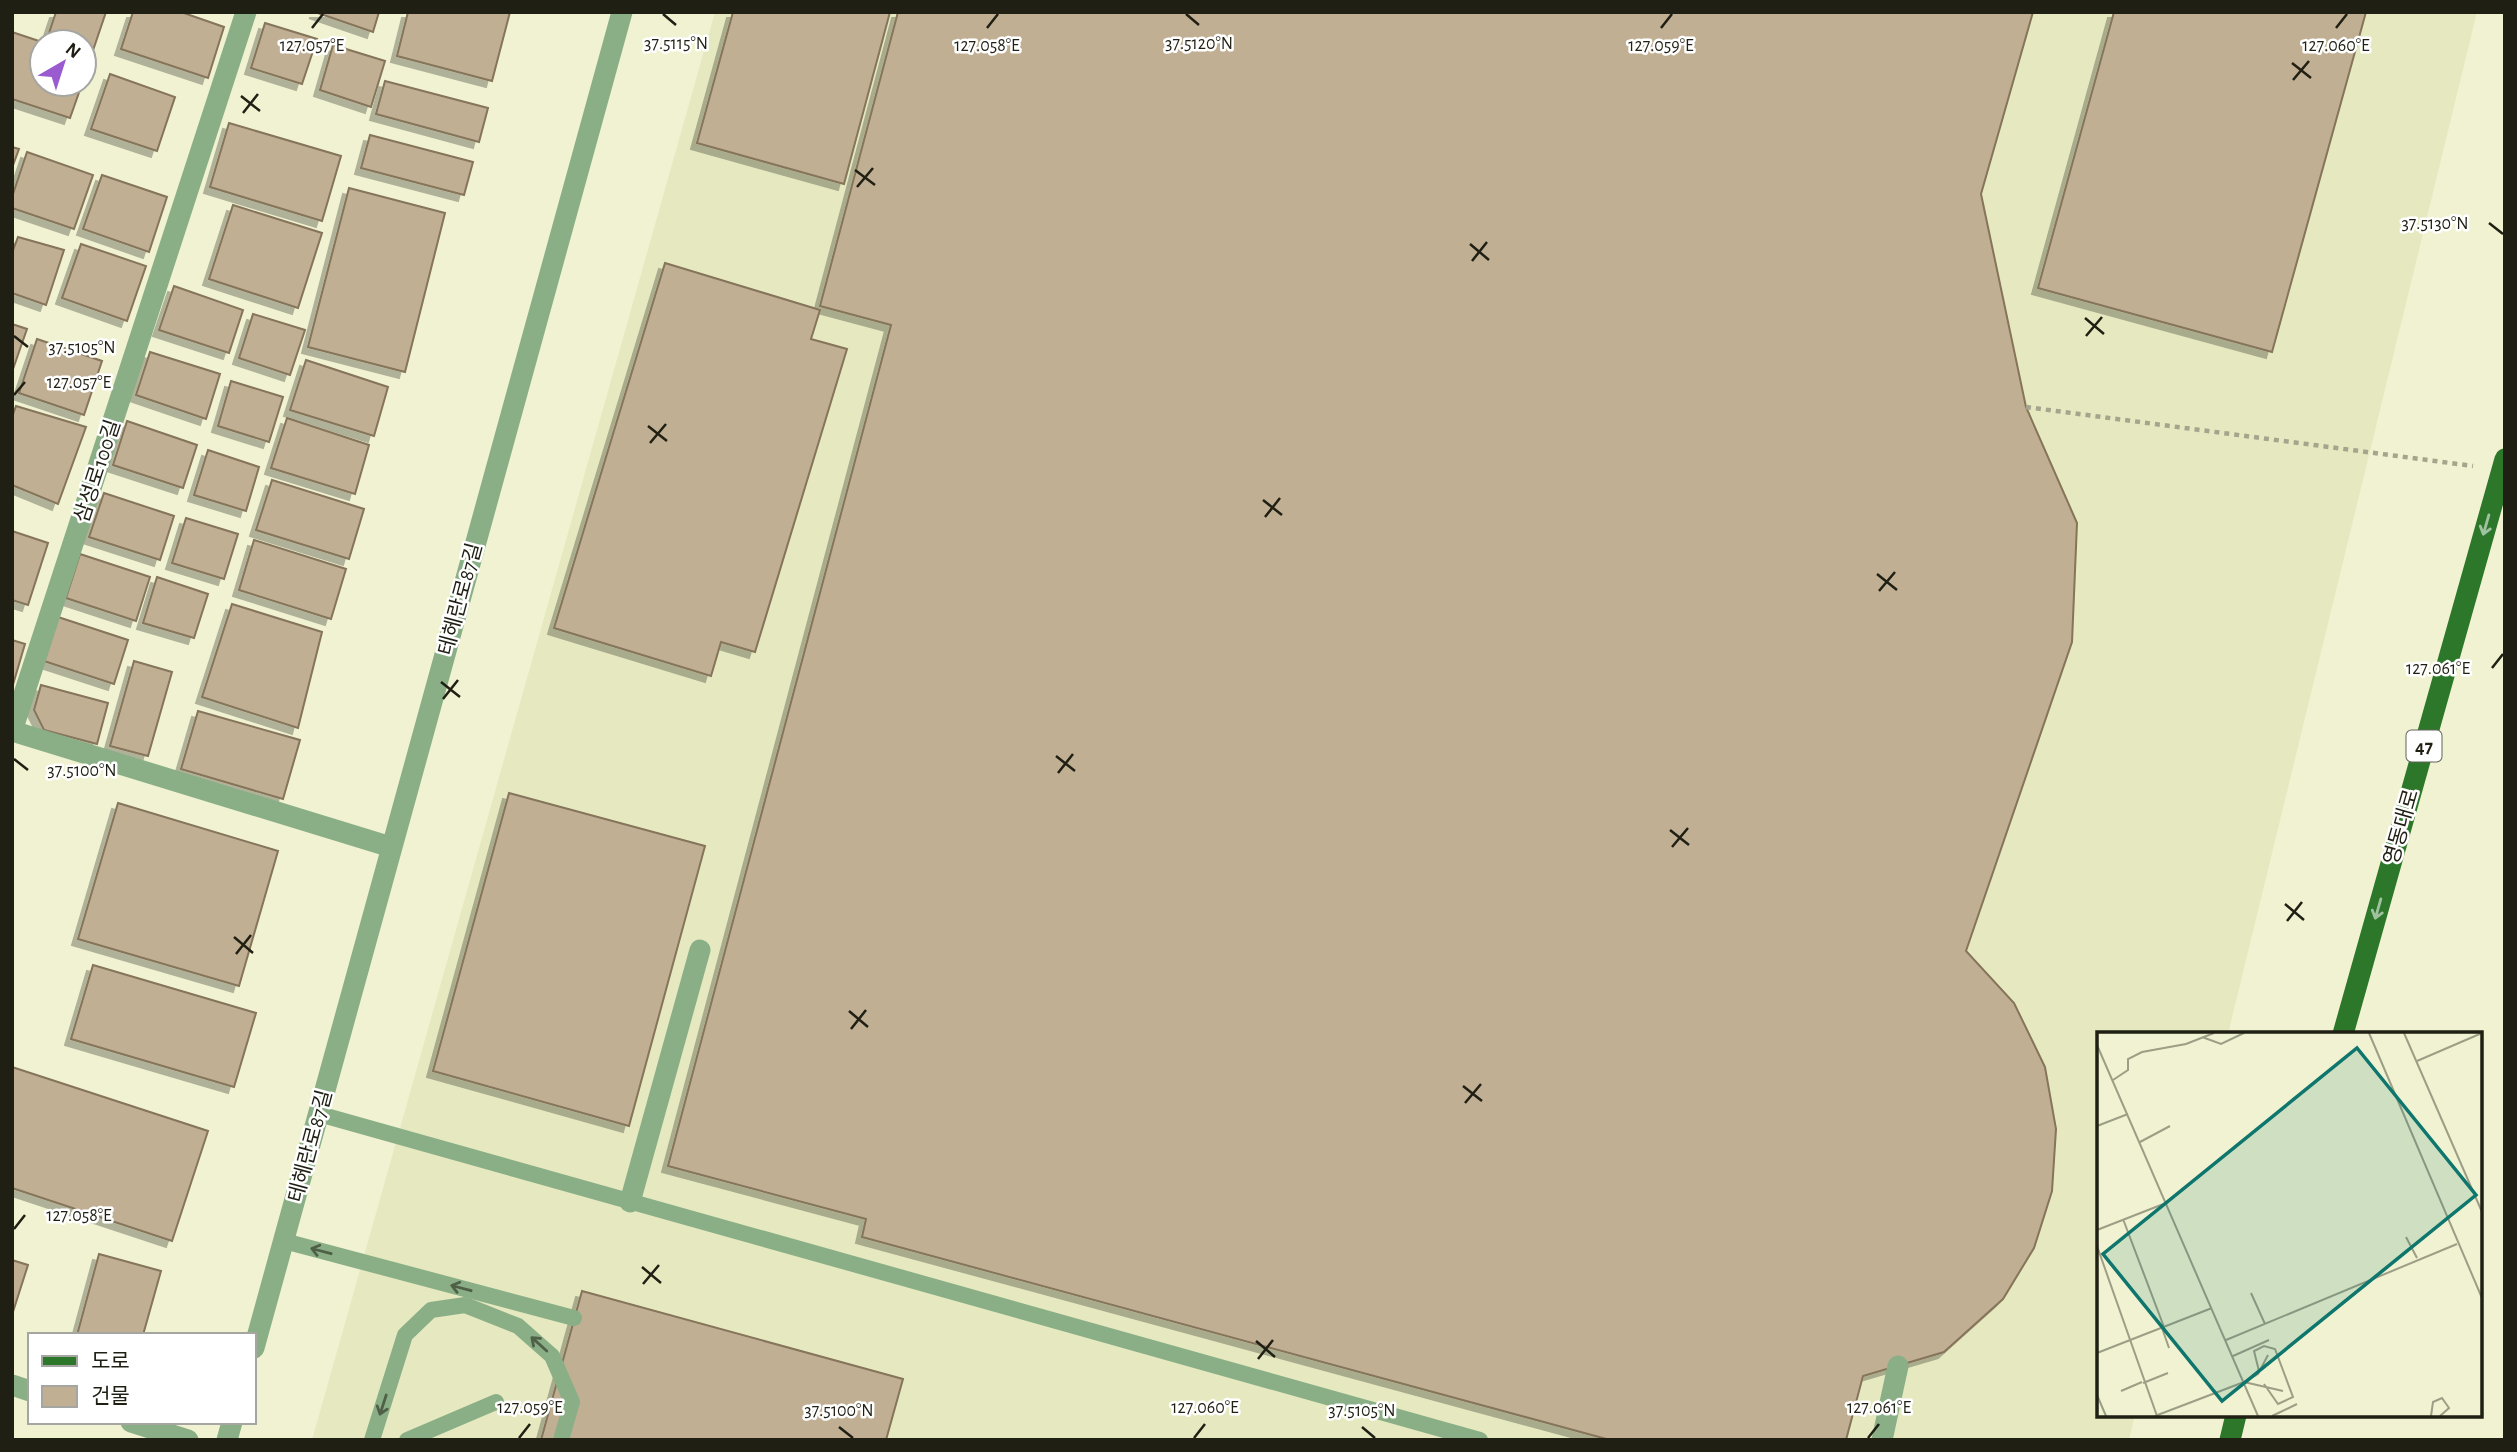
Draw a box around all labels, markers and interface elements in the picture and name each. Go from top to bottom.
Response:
north arrow [28,28,98,98]
text: 37.5115°N [644,35,708,53]
text: 37.5120°N [1165,35,1233,53]
text: 127.057°E [280,37,345,55]
text: 127.058°E [954,37,1020,55]
text: 127.059°E [1628,37,1694,55]
text: 127.060°E [2302,37,2370,55]
text: N [62,39,84,62]
text: 37.5130°N [2401,215,2469,233]
text: 37.5105°N [48,339,116,357]
text: 127.057°E [47,374,112,392]
street label: 삼성로100길 [70,417,124,525]
one-way arrow [2479,513,2492,536]
street label: 테헤란로87길 [434,540,486,658]
text: 127.061°E [2406,660,2470,678]
road number: 47 [2406,730,2442,762]
text: 37.5100°N [47,762,117,780]
street label: 영동대로 [2380,787,2422,867]
one-way arrow [2371,898,2384,920]
inset map [2097,1032,2482,1417]
street label: 테헤란로87길 [284,1087,336,1205]
text: 127.058°E [46,1207,112,1225]
one-way arrow [310,1244,332,1257]
one-way arrow [450,1280,472,1293]
legend [28,1333,256,1424]
one-way arrow [530,1336,548,1352]
text: 도로 [91,1351,130,1372]
text: 건물 [91,1385,130,1407]
one-way arrow [376,1393,388,1415]
text: 127.059°E [497,1399,563,1417]
text: 127.060°E [1171,1399,1239,1417]
text: 127.061°E [1847,1399,1911,1417]
text: 37.5100°N [804,1402,874,1420]
text: 37.5105°N [1328,1402,1396,1420]

